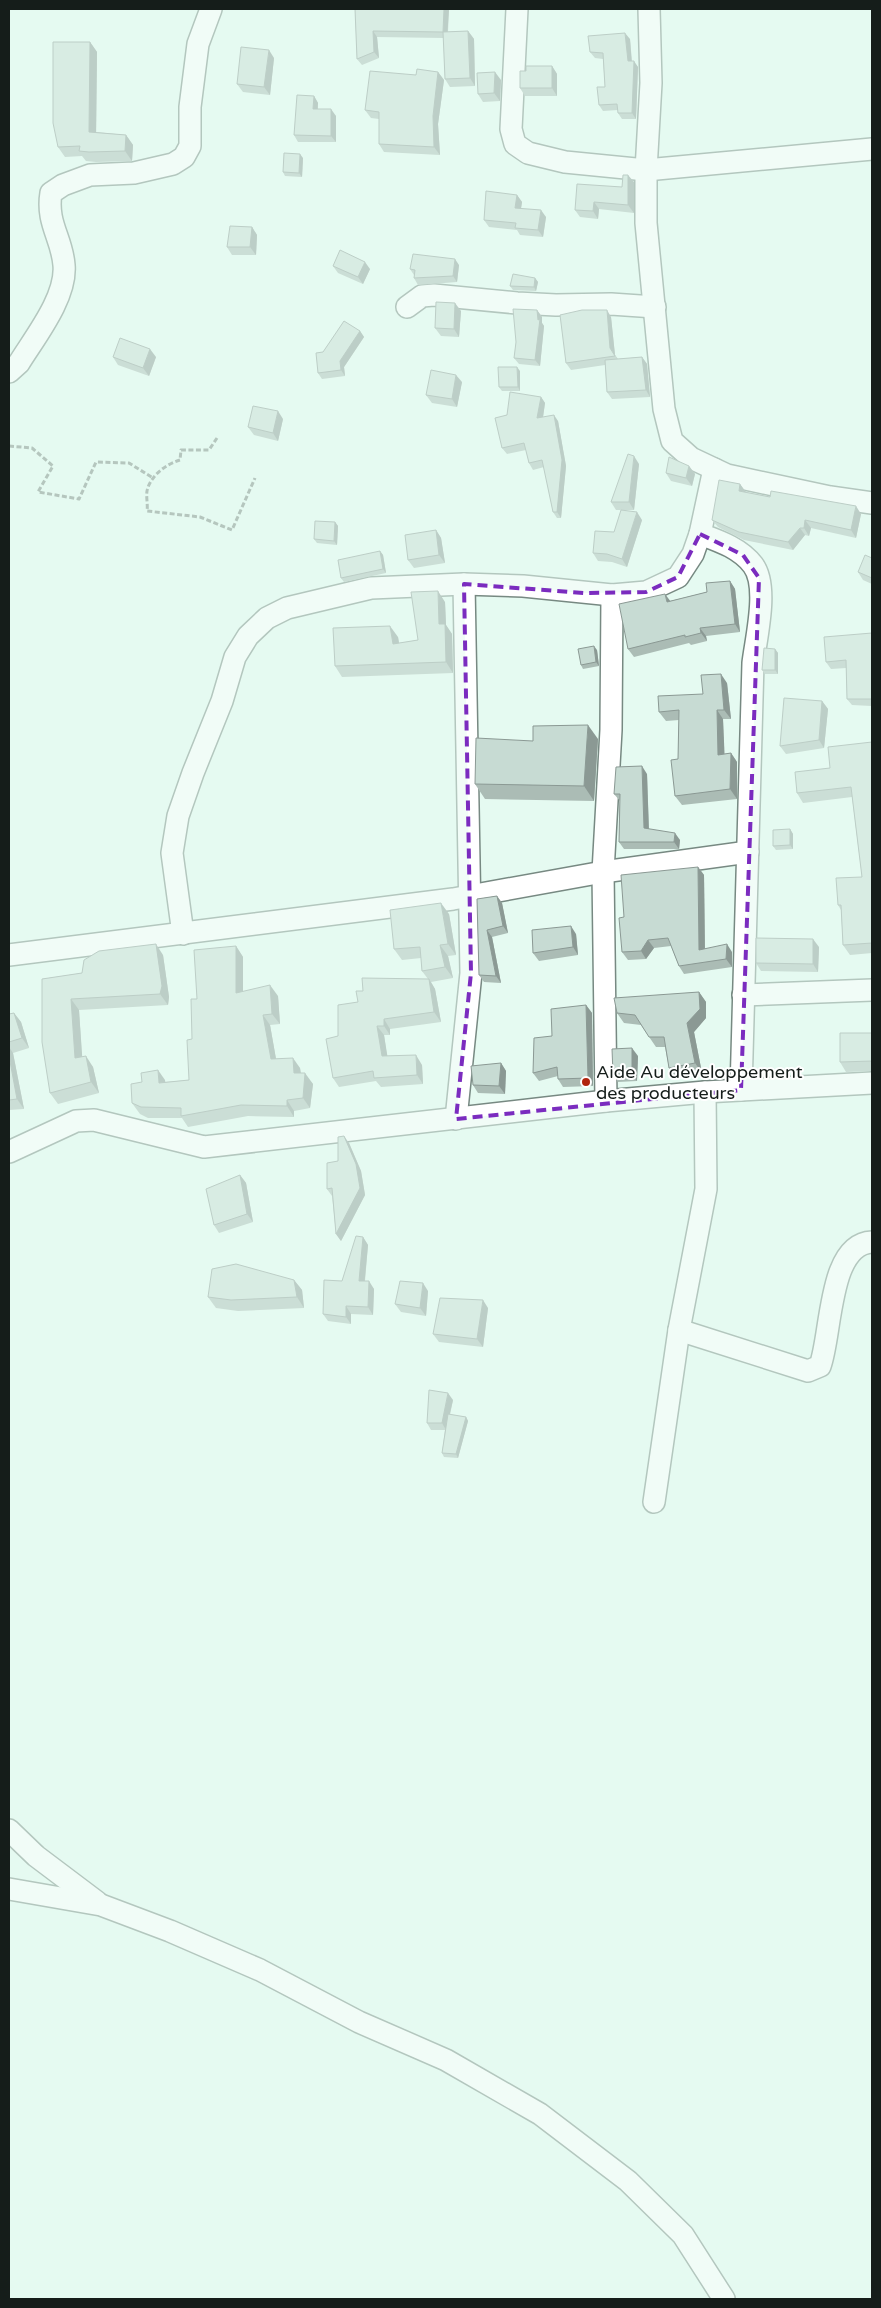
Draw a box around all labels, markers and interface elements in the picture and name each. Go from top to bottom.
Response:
place label: Aide Au développement des producteurs [596,1061,803,1104]
marker: Aide Au développement des producteurs [580,1076,592,1088]

